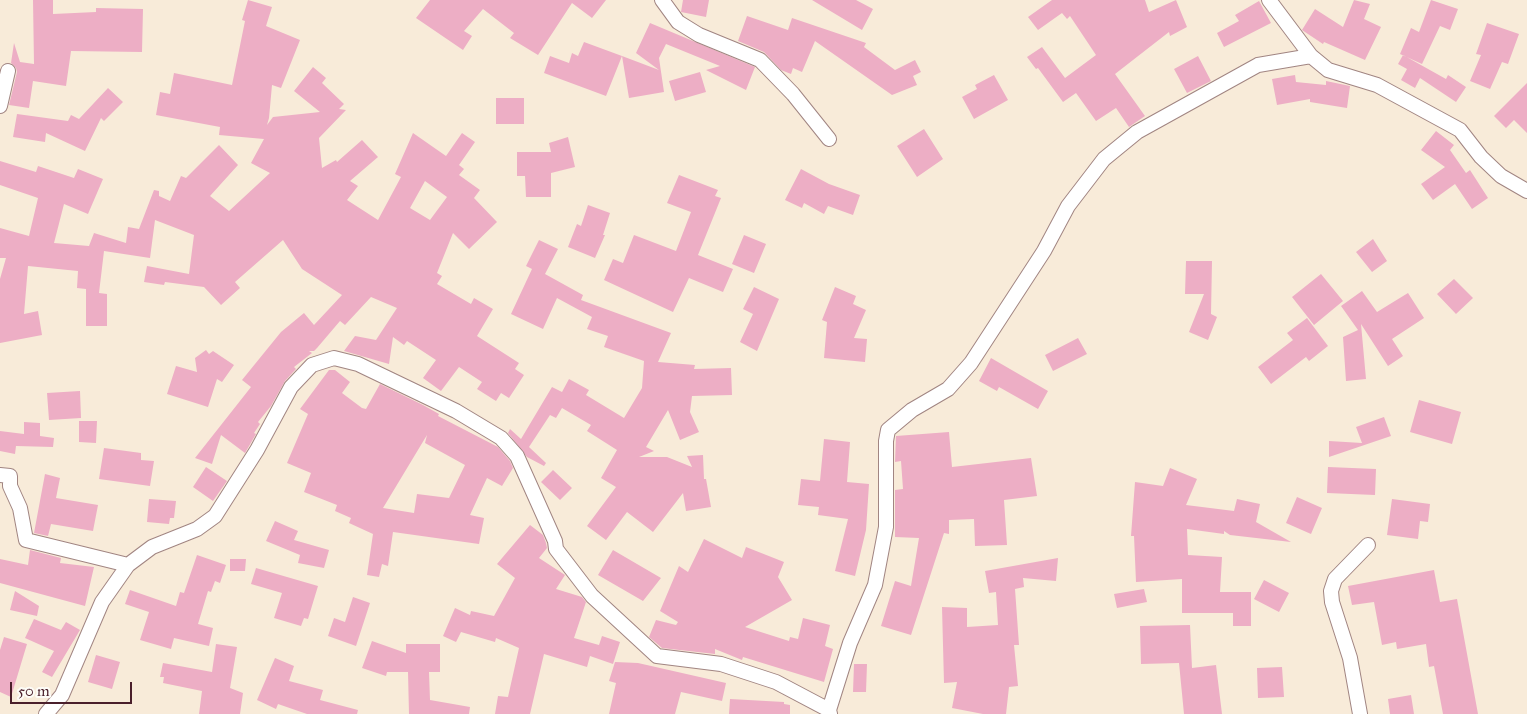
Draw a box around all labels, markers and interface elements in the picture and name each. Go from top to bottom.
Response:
scale bar [12,672,135,704]
text: 50 m [18,682,50,700]

